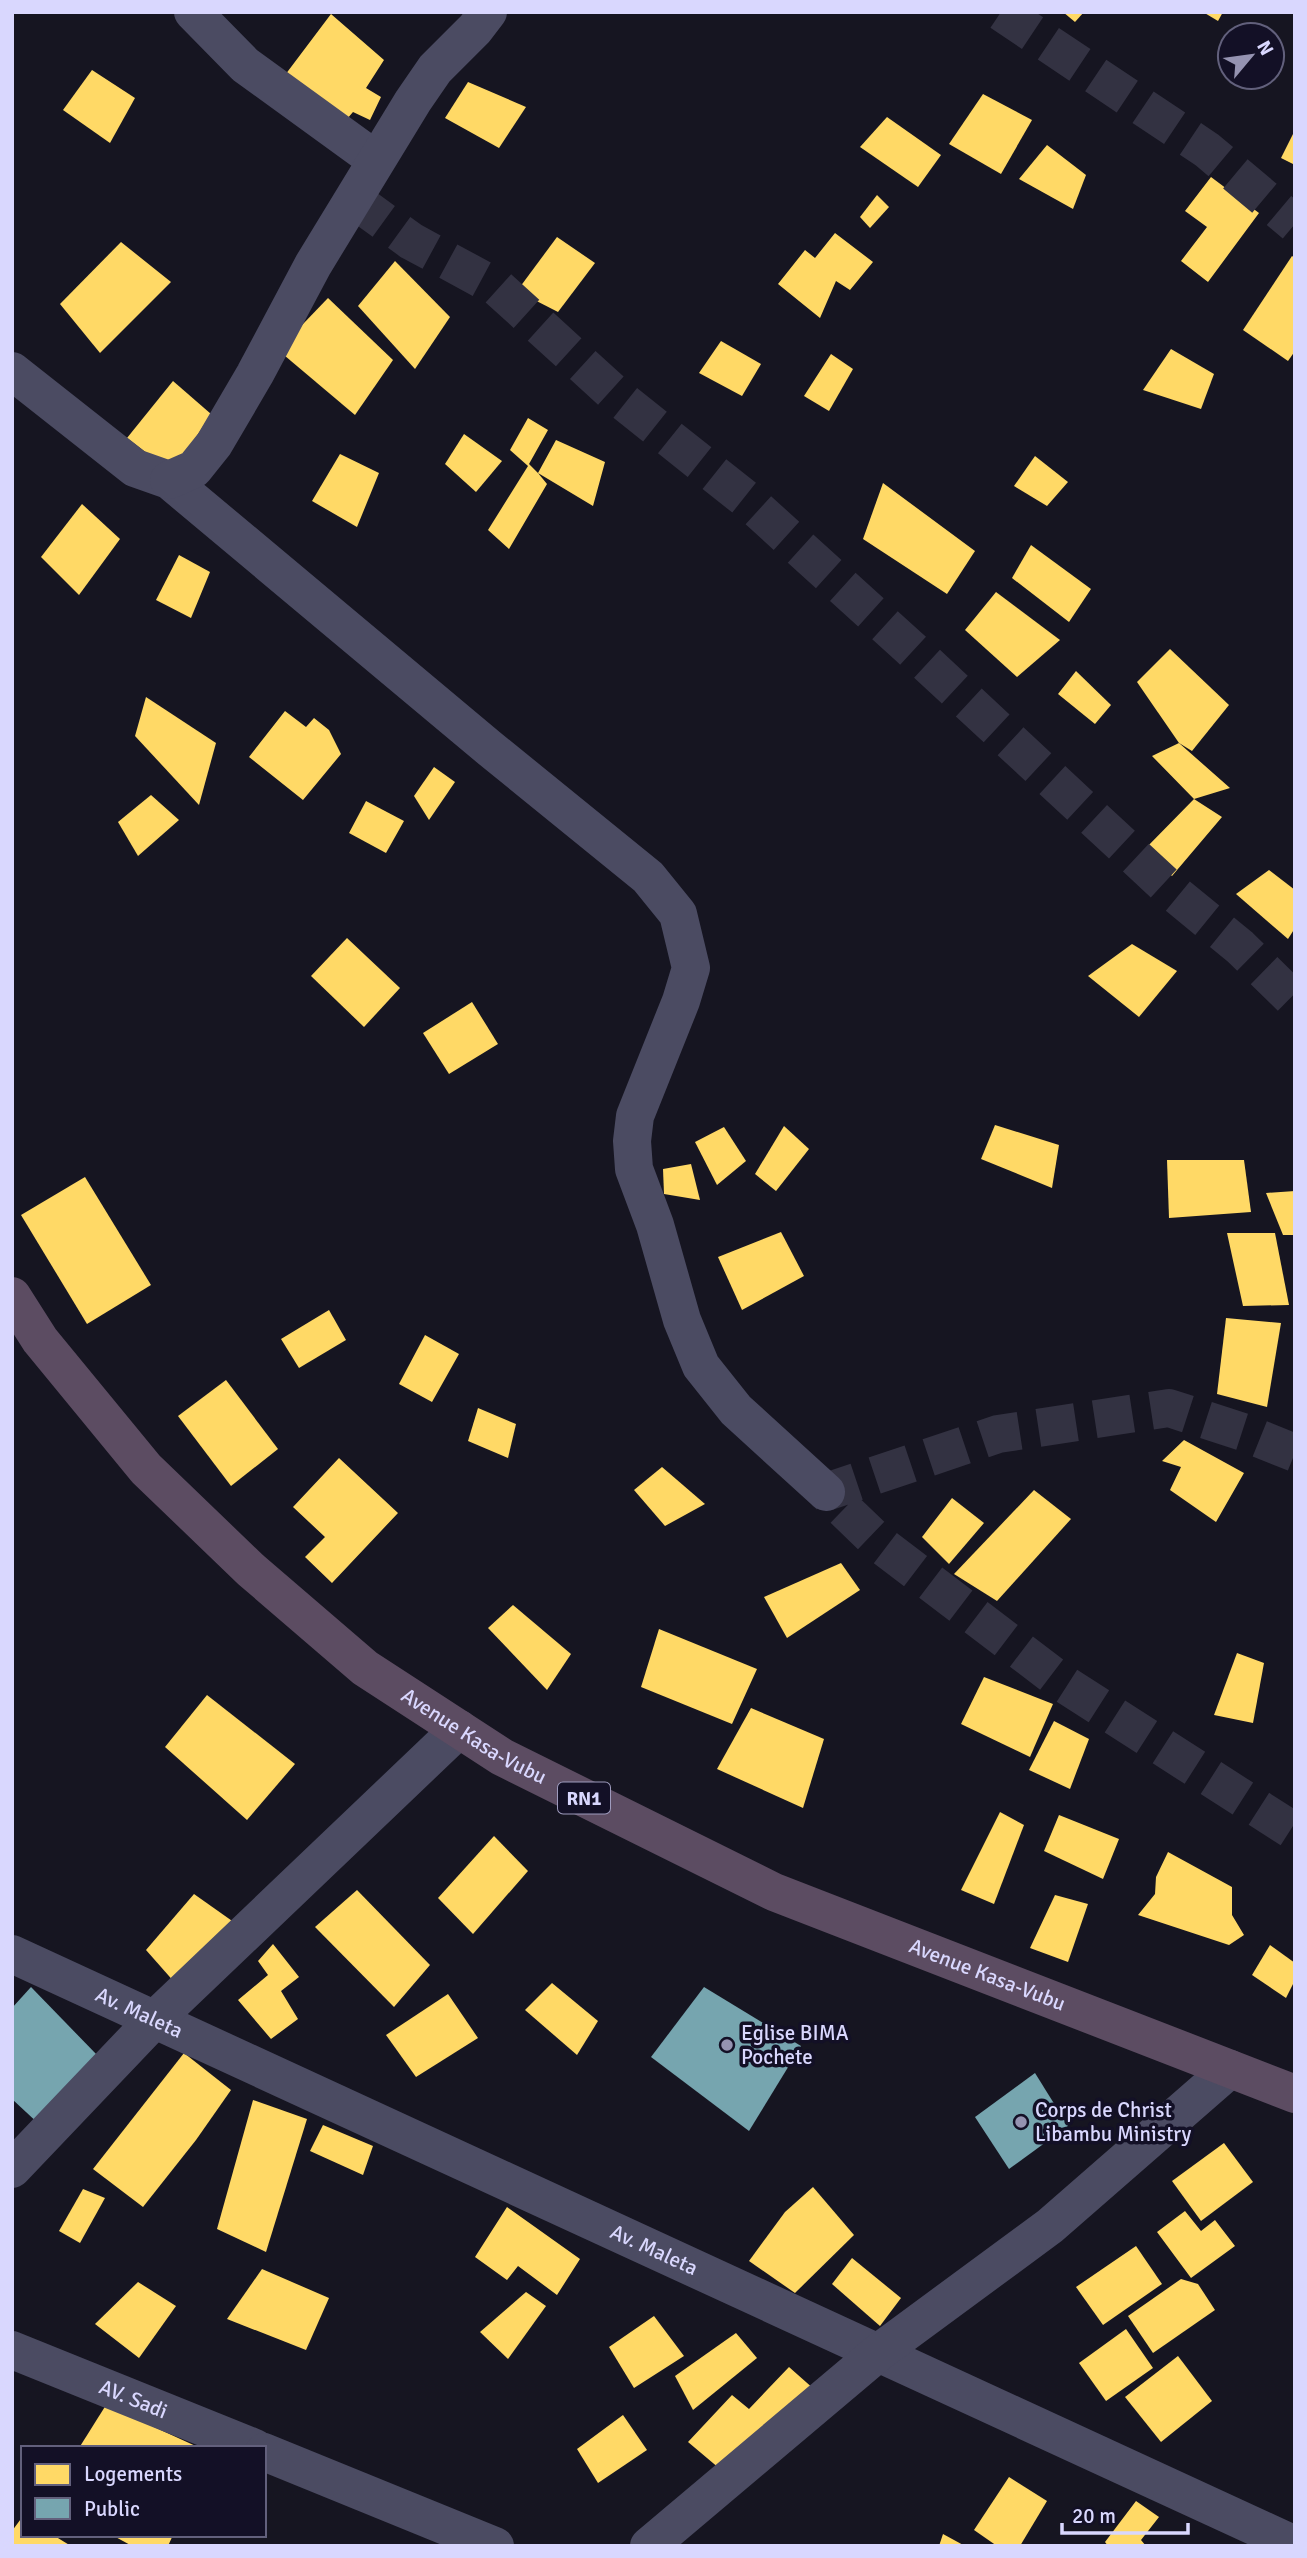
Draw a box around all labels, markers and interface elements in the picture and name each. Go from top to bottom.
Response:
north arrow [1216,21,1286,91]
text: N [1251,37,1279,60]
street label: Avenue Kasa-Vubu [397,1682,551,1790]
road number: RN1 [558,1782,610,1814]
street label: Avenue Kasa-Vubu [905,1933,1069,2017]
street label: Av. Maleta [91,1981,187,2044]
place label: Eglise BIMA Pochete [741,2020,849,2070]
marker: Eglise BIMA Pochete [719,2037,735,2053]
place label: Corps de Christ Libambu Ministry [1035,2097,1192,2147]
marker: Corps de Christ Libambu Ministry [1013,2114,1029,2130]
street label: Av. Maleta [606,2218,702,2281]
street label: AV. Sadi [96,2374,171,2424]
legend [21,2446,266,2537]
text: Logements [84,2461,182,2487]
scale bar [1062,2492,1188,2536]
text: Public [84,2496,140,2522]
text: 20 m [1072,2503,1116,2529]

